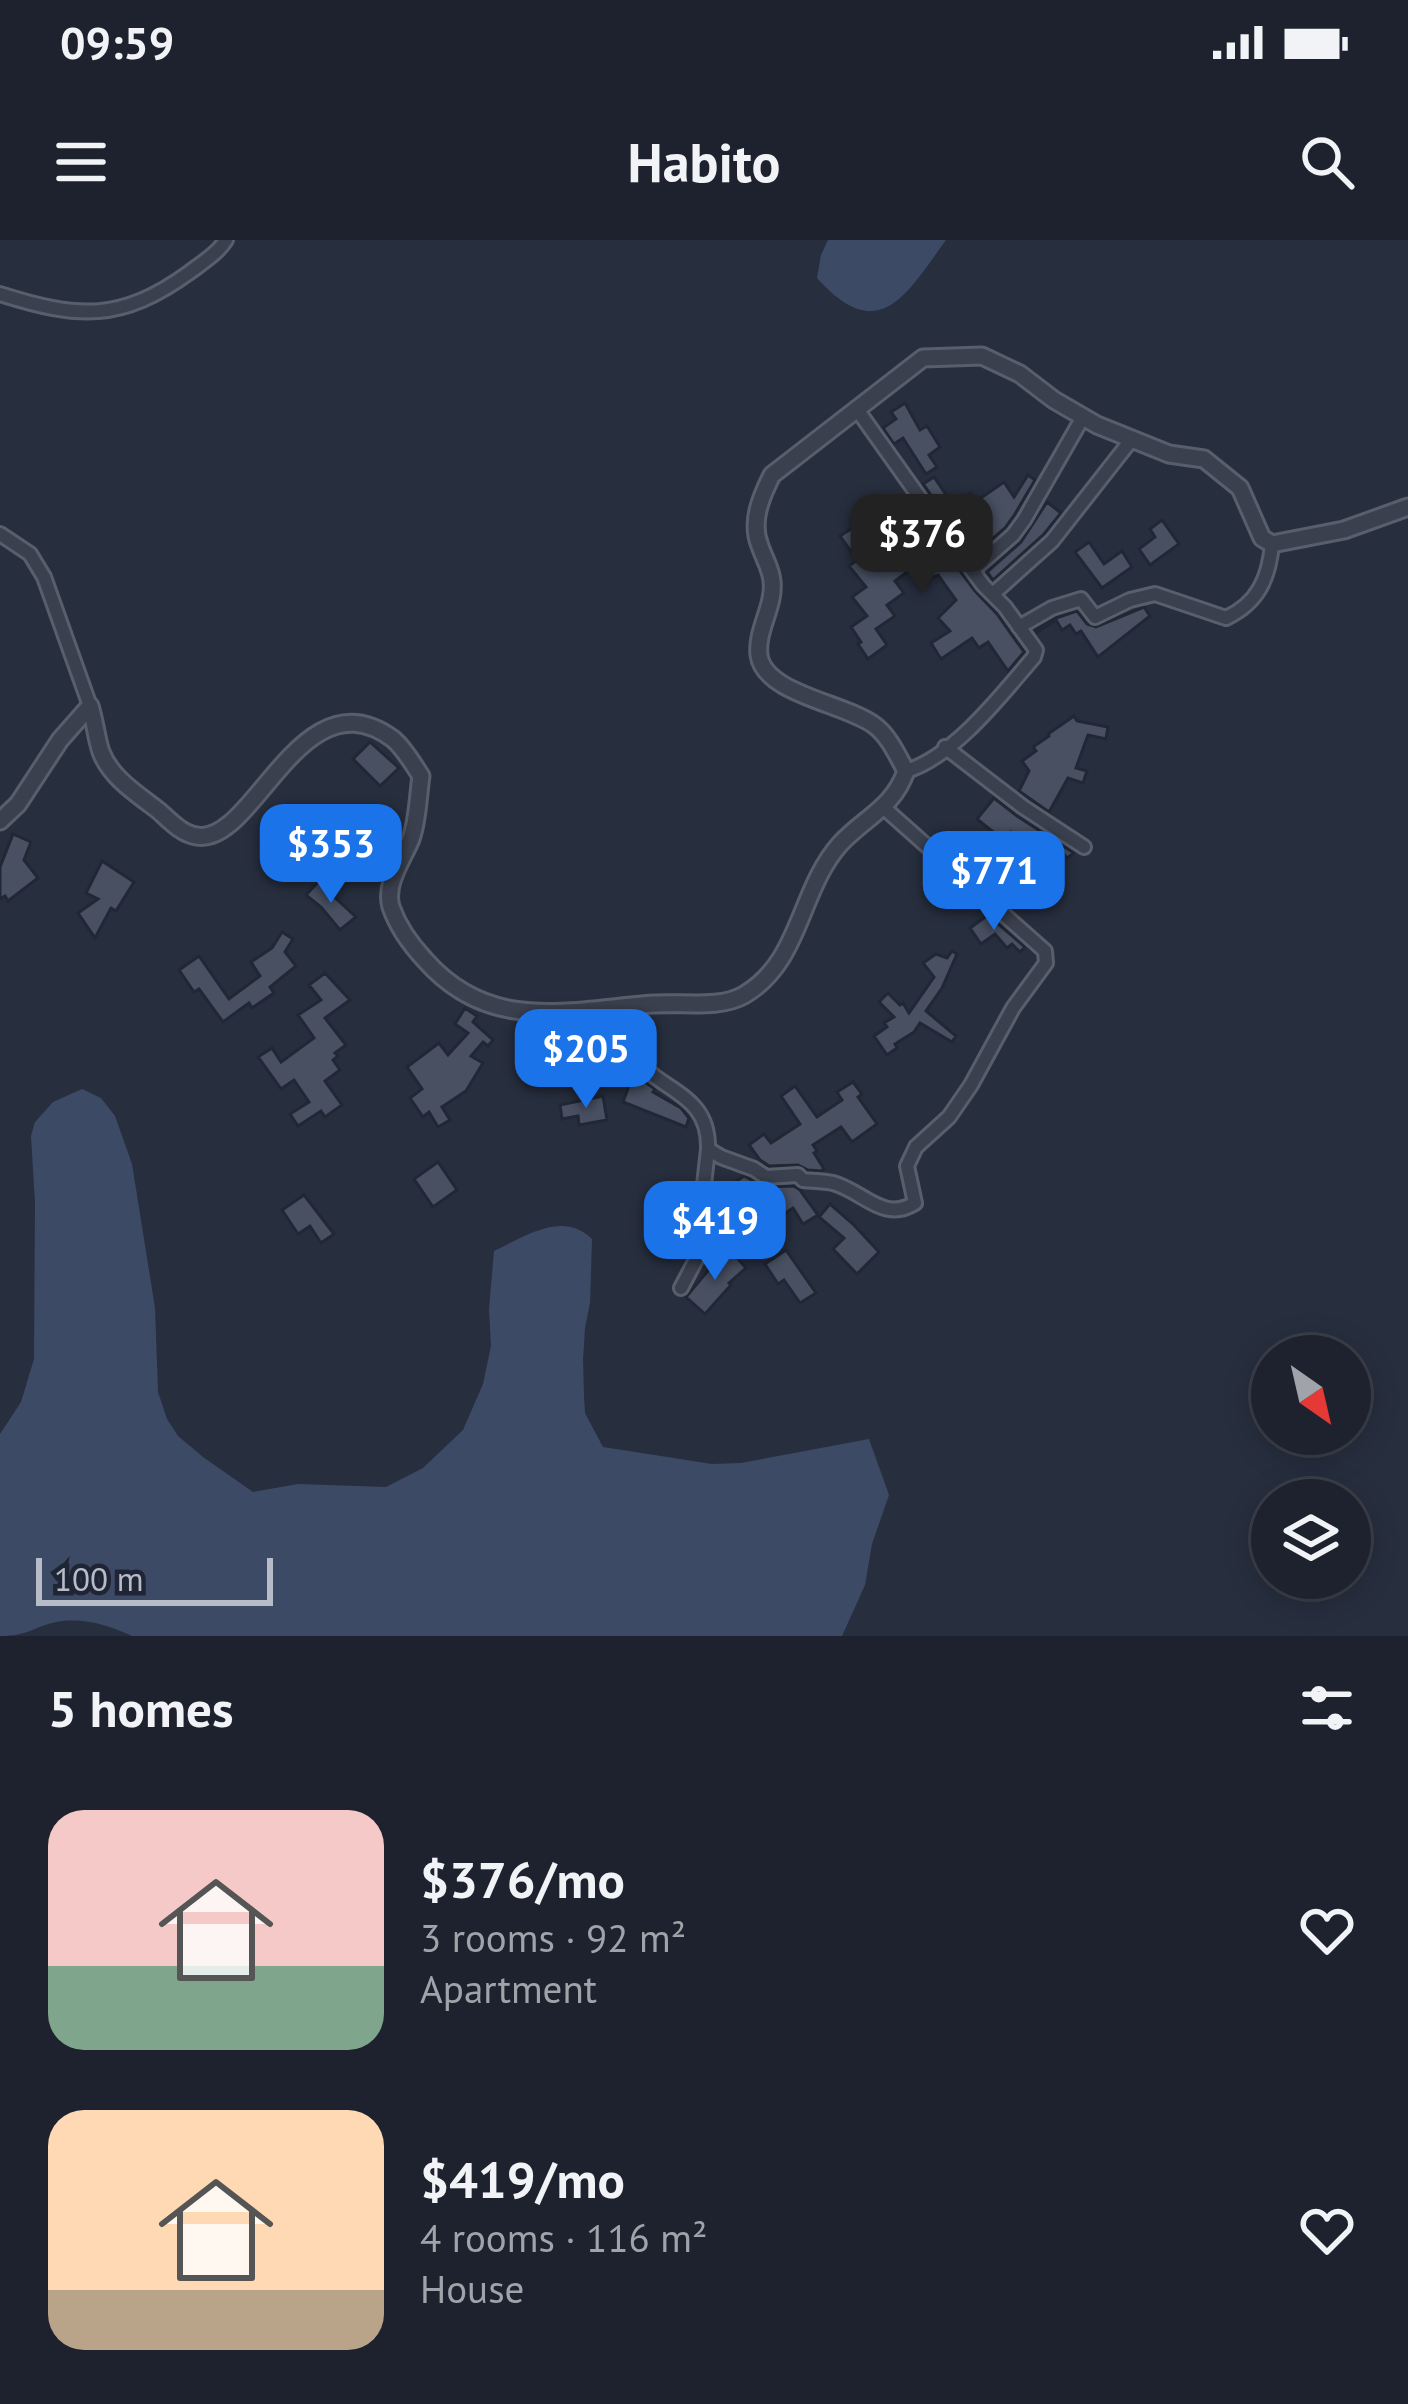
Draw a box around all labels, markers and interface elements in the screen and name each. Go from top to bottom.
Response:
text: 09:59 [60,13,174,71]
text: Habito [628,127,780,197]
icon: menu [48,129,114,195]
icon: search [1294,129,1360,195]
pin: $376 [851,494,993,596]
text: $376 [878,507,966,558]
pin: $353 [260,804,402,906]
text: $353 [287,817,375,868]
pin: $771 [923,831,1065,933]
text: $771 [950,844,1038,895]
pin: $205 [515,1009,657,1111]
text: $205 [542,1022,630,1073]
pin: $419 [644,1181,786,1283]
text: $419 [671,1194,759,1245]
north arrow [1251,1335,1371,1455]
map controls [1251,1335,1371,1599]
button: layers [1251,1479,1371,1599]
scale bar [36,1552,273,1605]
text: 100 m [54,1557,144,1600]
text: 5 homes [48,1675,234,1741]
icon: filters [1294,1675,1360,1741]
text: $376/mo [420,1846,625,1912]
icon: home [144,1858,288,2002]
icon: heart [1294,1897,1360,1963]
text: 3 rooms · 92 m² [420,1912,686,1963]
text: Apartment [420,1963,597,2014]
text: $419/mo [420,2146,625,2212]
icon: home [144,2158,288,2302]
icon: heart [1294,2197,1360,2263]
text: 4 rooms · 116 m² [420,2212,707,2263]
text: House [420,2263,524,2314]

